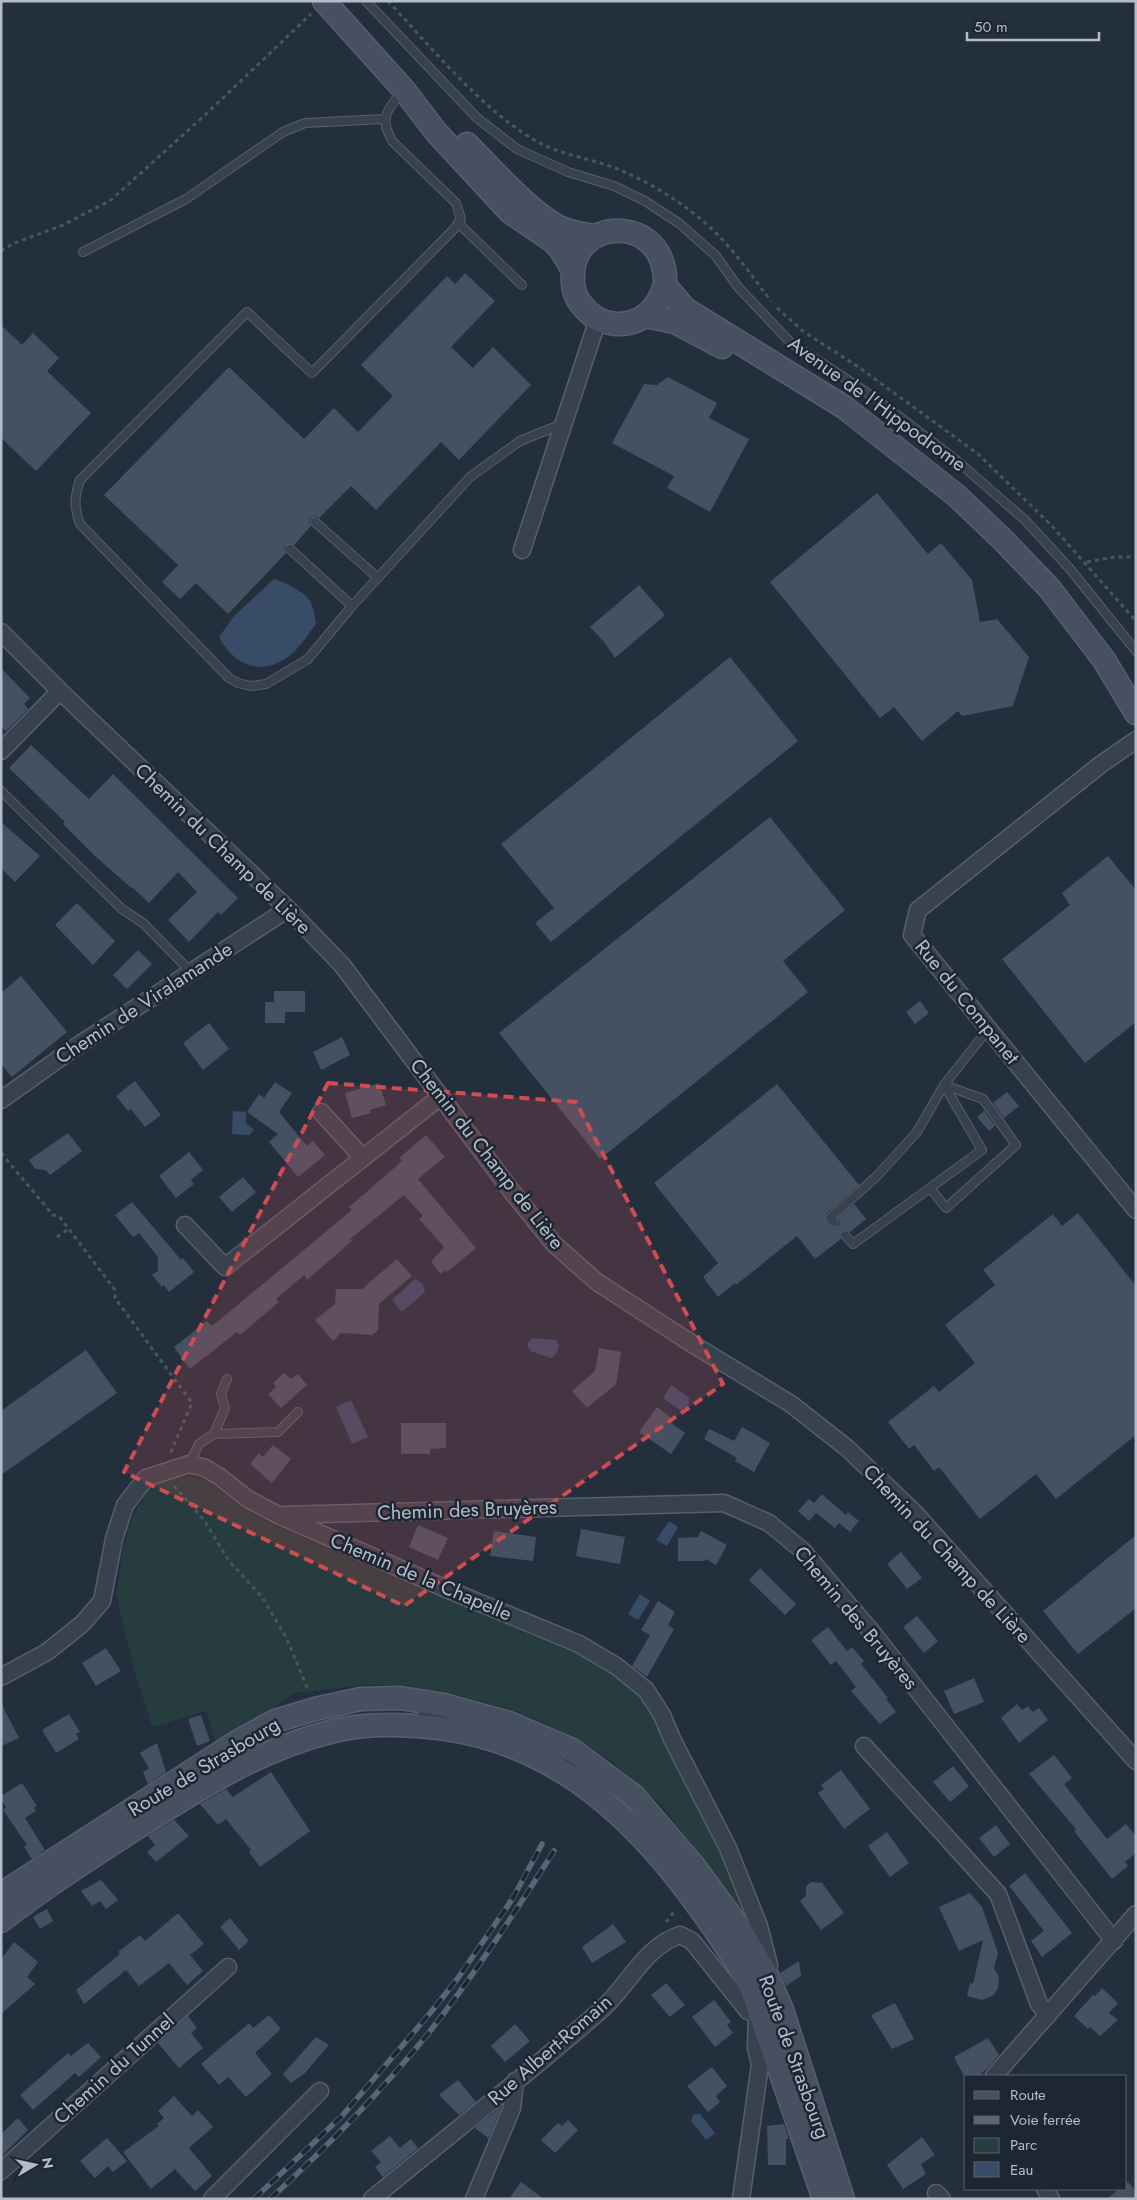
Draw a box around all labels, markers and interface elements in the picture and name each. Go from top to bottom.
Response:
scale bar [967,10,1100,42]
text: 50 m [974,16,1008,38]
street label: Avenue de l'Hippodrome [782,329,972,479]
street label: Chemin du Champ de Lière [128,757,318,941]
street label: Rue du Companet [908,934,1026,1071]
street label: Chemin de Viralamande [50,935,238,1071]
street label: Chemin du Champ de Lière [403,1052,571,1256]
street label: Chemin du Champ de Lière [856,1458,1038,1650]
street label: Chemin des Bruyères [377,1492,557,1528]
street label: Chemin de la Chapelle [326,1526,516,1628]
street label: Chemin des Bruyères [787,1540,925,1696]
street label: Route de Strasbourg [123,1710,285,1824]
street label: Route de Strasbourg [751,1971,837,2143]
street label: Rue Albert-Romain [481,1988,619,2112]
street label: Chemin du Tunnel [47,2007,181,2131]
legend [964,2075,1127,2190]
text: Route [1010,2084,1046,2106]
text: Voie ferrée [1010,2109,1081,2131]
text: Parc [1010,2134,1037,2156]
north arrow [10,2140,60,2190]
text: N [37,2156,59,2170]
text: Eau [1010,2159,1033,2181]

